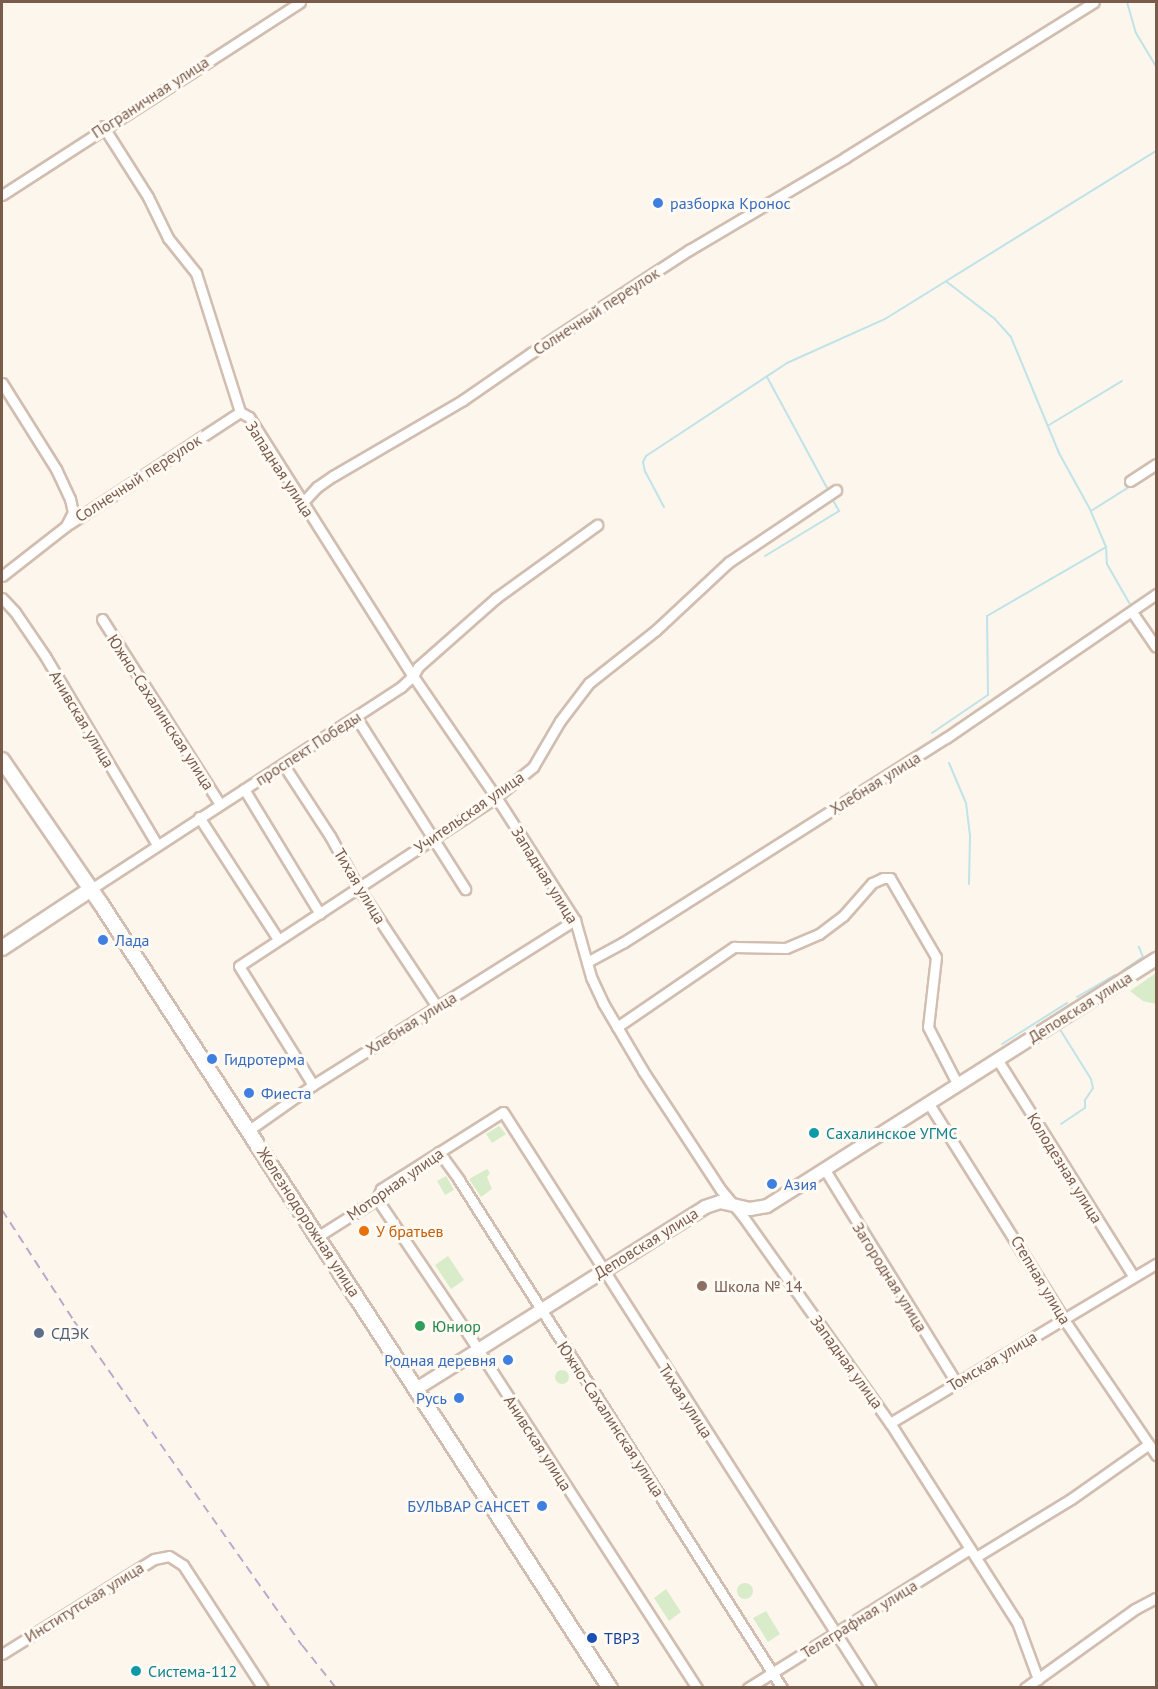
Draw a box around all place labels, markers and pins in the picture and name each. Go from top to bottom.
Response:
place label: разборка Кронос [670,193,791,213]
marker: разборка Кронос [651,196,665,210]
place label: Лада [115,930,150,950]
marker: Лада [96,933,110,947]
place label: Гидротерма [224,1049,305,1069]
marker: Гидротерма [205,1052,219,1066]
place label: Фиеста [261,1083,311,1103]
marker: Фиеста [242,1086,256,1100]
place label: Сахалинское УГМС [826,1123,958,1143]
marker: Сахалинское УГМС [807,1126,821,1140]
place label: Азия [784,1174,817,1194]
marker: Азия [765,1177,779,1191]
place label: У братьев [376,1221,444,1241]
marker: У братьев [357,1224,371,1238]
place label: Школа № 14 [714,1276,802,1296]
marker: Школа № 14 [695,1279,709,1293]
place label: Юниор [432,1316,481,1336]
marker: Юниор [413,1319,427,1333]
place label: СДЭК [51,1323,89,1343]
marker: СДЭК [32,1326,46,1340]
place label: Родная деревня [384,1350,496,1370]
marker: Родная деревня [501,1353,515,1367]
place label: Русь [416,1388,447,1408]
marker: Русь [452,1391,466,1405]
place label: БУЛЬВАР САНСЕТ [407,1496,530,1516]
marker: БУЛЬВАР САНСЕТ [535,1499,549,1513]
place label: ТВРЗ [604,1628,640,1648]
marker: ТВРЗ [585,1631,599,1645]
place label: Система-112 [148,1661,237,1681]
marker: Система-112 [129,1664,143,1678]

